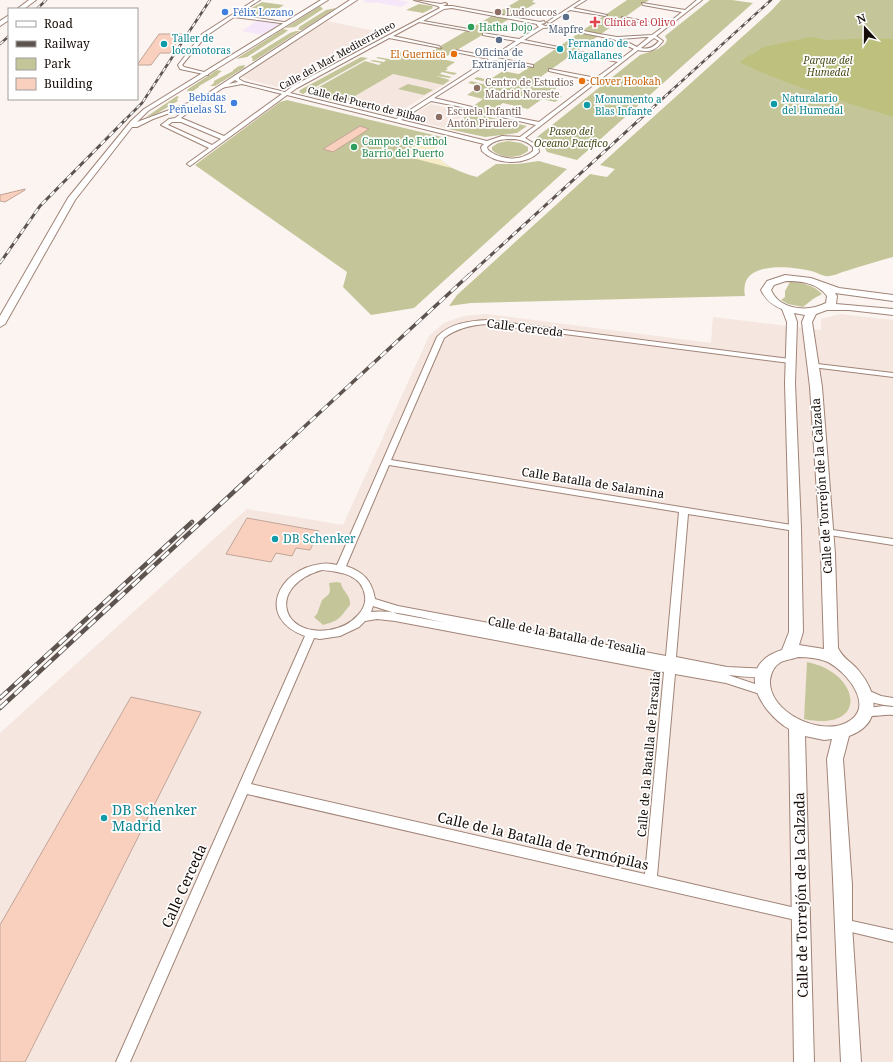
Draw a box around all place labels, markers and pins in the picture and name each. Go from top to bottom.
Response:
place label: Félix Lozano [233,5,294,19]
place label: Ludocucos [506,5,557,19]
marker: Félix Lozano [220,7,230,17]
marker: Ludocucos [493,7,503,17]
marker: Mapfre [561,12,571,22]
place label: Clínica el Olivo [604,15,676,29]
marker: Clínica el Olivo [589,16,601,28]
place label: Hatha Dojo [479,20,533,34]
marker: Hatha Dojo [466,22,476,32]
place label: Mapfre [549,22,583,36]
place label: Taller de locomotoras [172,31,231,57]
marker: Oficina de Extranjería [494,35,504,45]
place label: Fernando de Magallanes [568,36,628,62]
marker: Taller de locomotoras [159,39,169,49]
marker: Fernando de Magallanes [555,44,565,54]
place label: Oficina de Extranjería [472,45,526,71]
place label: El Guernica [390,47,446,61]
marker: El Guernica [449,49,459,59]
place label: Clover Hookah [590,74,661,88]
place label: Centro de Estudios Madrid Noreste [485,75,574,101]
marker: Clover Hookah [577,76,587,86]
marker: Centro de Estudios Madrid Noreste [472,83,482,93]
place label: Bebidas Peñuelas SL [169,90,226,116]
place label: Naturalario del Humedal [782,91,843,117]
place label: Monumento a Blas Infante [595,92,662,118]
marker: Bebidas Peñuelas SL [229,98,239,108]
marker: Naturalario del Humedal [769,99,779,109]
marker: Monumento a Blas Infante [582,100,592,110]
place label: Escuela Infantil Antón Pirulero [447,104,521,130]
marker: Escuela Infantil Antón Pirulero [434,112,444,122]
place label: Campos de Fútbol Barrio del Puerto [362,134,447,160]
marker: Campos de Fútbol Barrio del Puerto [349,142,359,152]
place label: DB Schenker [283,530,356,547]
marker: DB Schenker [270,534,280,544]
place label: DB Schenker Madrid [112,800,197,835]
marker: DB Schenker Madrid [99,813,109,823]

